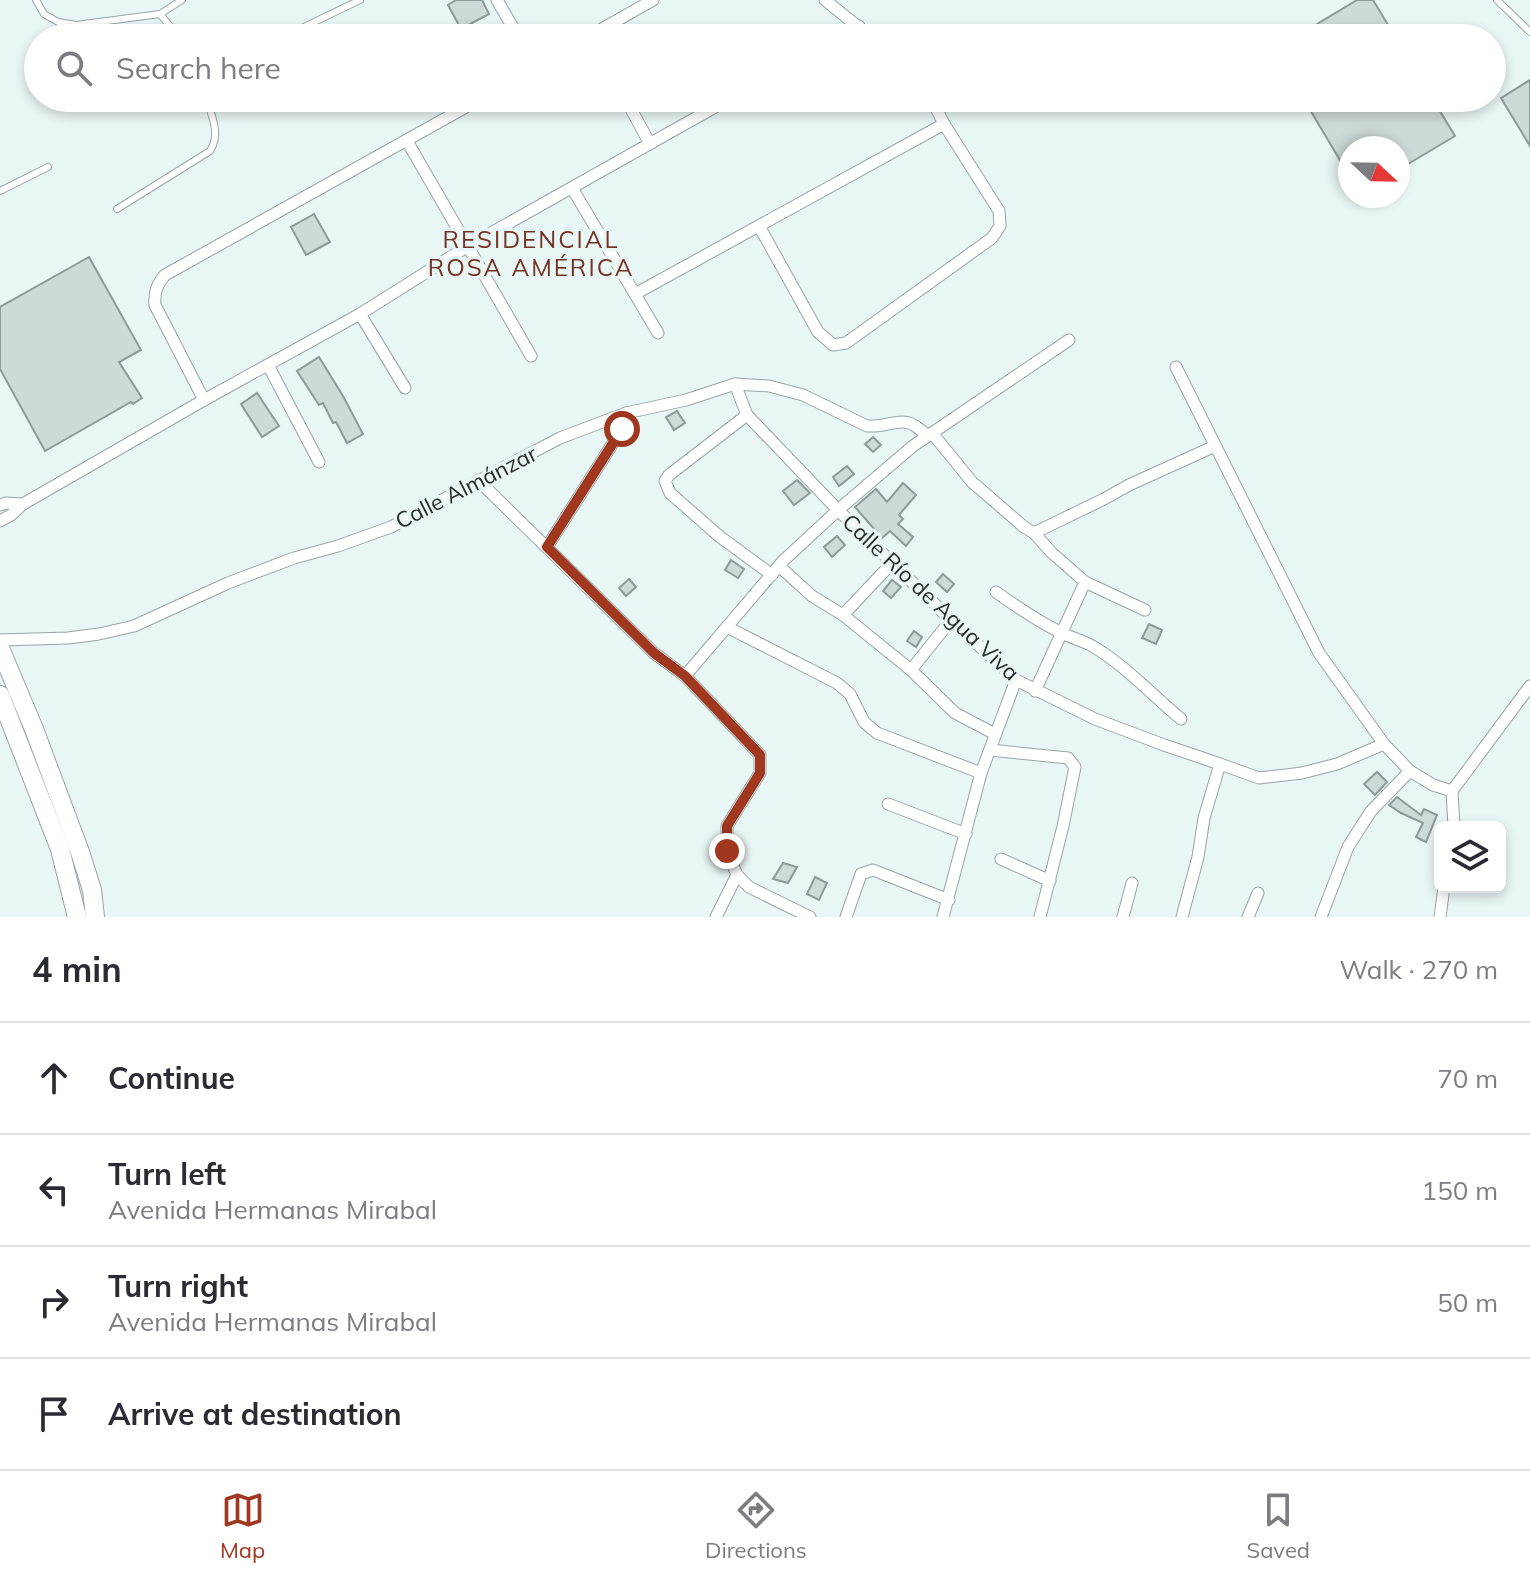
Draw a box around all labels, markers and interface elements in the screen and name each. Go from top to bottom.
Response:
search box [24,24,1506,112]
icon: search [52,46,96,90]
text: Search here [116,49,281,87]
north arrow [1338,136,1410,208]
district label: RESIDENCIAL ROSA AMÉRICA [428,224,634,282]
route start [604,411,640,447]
street label: Calle Almánzar [390,439,542,535]
street label: Calle Río de Agua Viva [837,508,1025,686]
map controls [1434,821,1506,893]
button: layers [1434,821,1506,893]
route end [709,833,745,869]
text: 4 min [32,948,122,991]
text: Walk · 270 m [1339,953,1498,986]
icon: ahead [32,1056,76,1100]
text: Continue [108,1059,235,1097]
text: 70 m [1437,1062,1498,1095]
text: Turn left [108,1155,226,1193]
icon: left [32,1168,76,1212]
text: 150 m [1422,1174,1498,1207]
text: Avenida Hermanas Mirabal [108,1193,437,1226]
text: Turn right [108,1267,248,1305]
icon: right [32,1280,76,1324]
text: 50 m [1437,1286,1498,1319]
text: Avenida Hermanas Mirabal [108,1305,437,1338]
icon: arrive [32,1392,76,1436]
text: Arrive at destination [108,1395,402,1433]
tab: Map [220,1488,265,1564]
tab: Directions [705,1488,807,1564]
tab: Saved [1247,1488,1310,1564]

